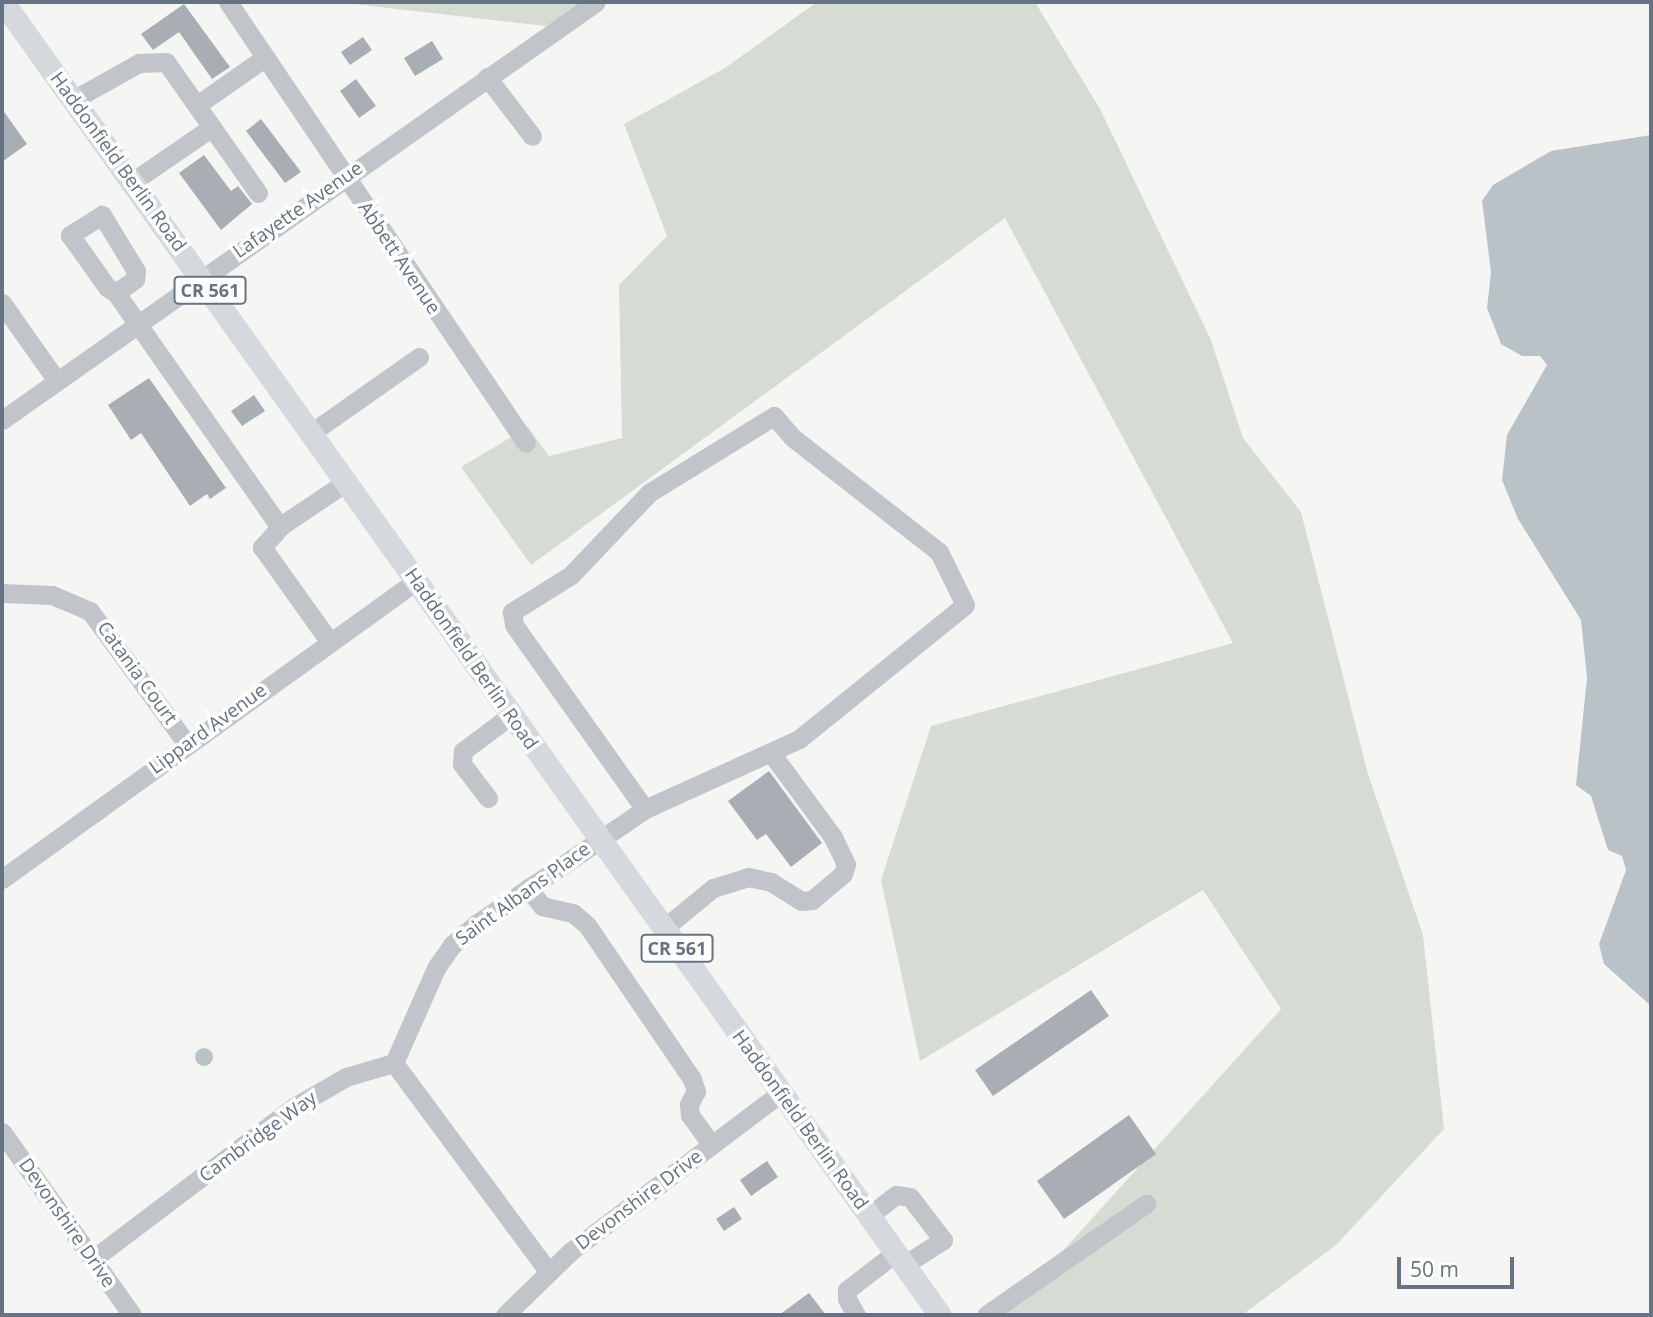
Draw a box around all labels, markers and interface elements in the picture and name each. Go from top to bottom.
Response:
street label: Haddonfield Berlin Road [45,68,191,256]
street label: Lafayette Avenue [229,157,367,263]
street label: Abbett Avenue [353,198,445,318]
road number: CR 561 [173,276,247,304]
street label: Haddonfield Berlin Road [400,564,542,754]
street label: Catania Court [92,617,182,729]
street label: Lippard Avenue [145,679,271,779]
street label: Saint Albans Place [451,838,595,950]
road number: CR 561 [640,933,714,962]
street label: Haddonfield Berlin Road [727,1026,873,1214]
street label: Cambridge Way [195,1087,321,1187]
street label: Devonshire Drive [571,1145,707,1255]
street label: Devonshire Drive [14,1154,120,1292]
scale bar [1401,1244,1518,1288]
text: 50 m [1410,1255,1459,1283]

